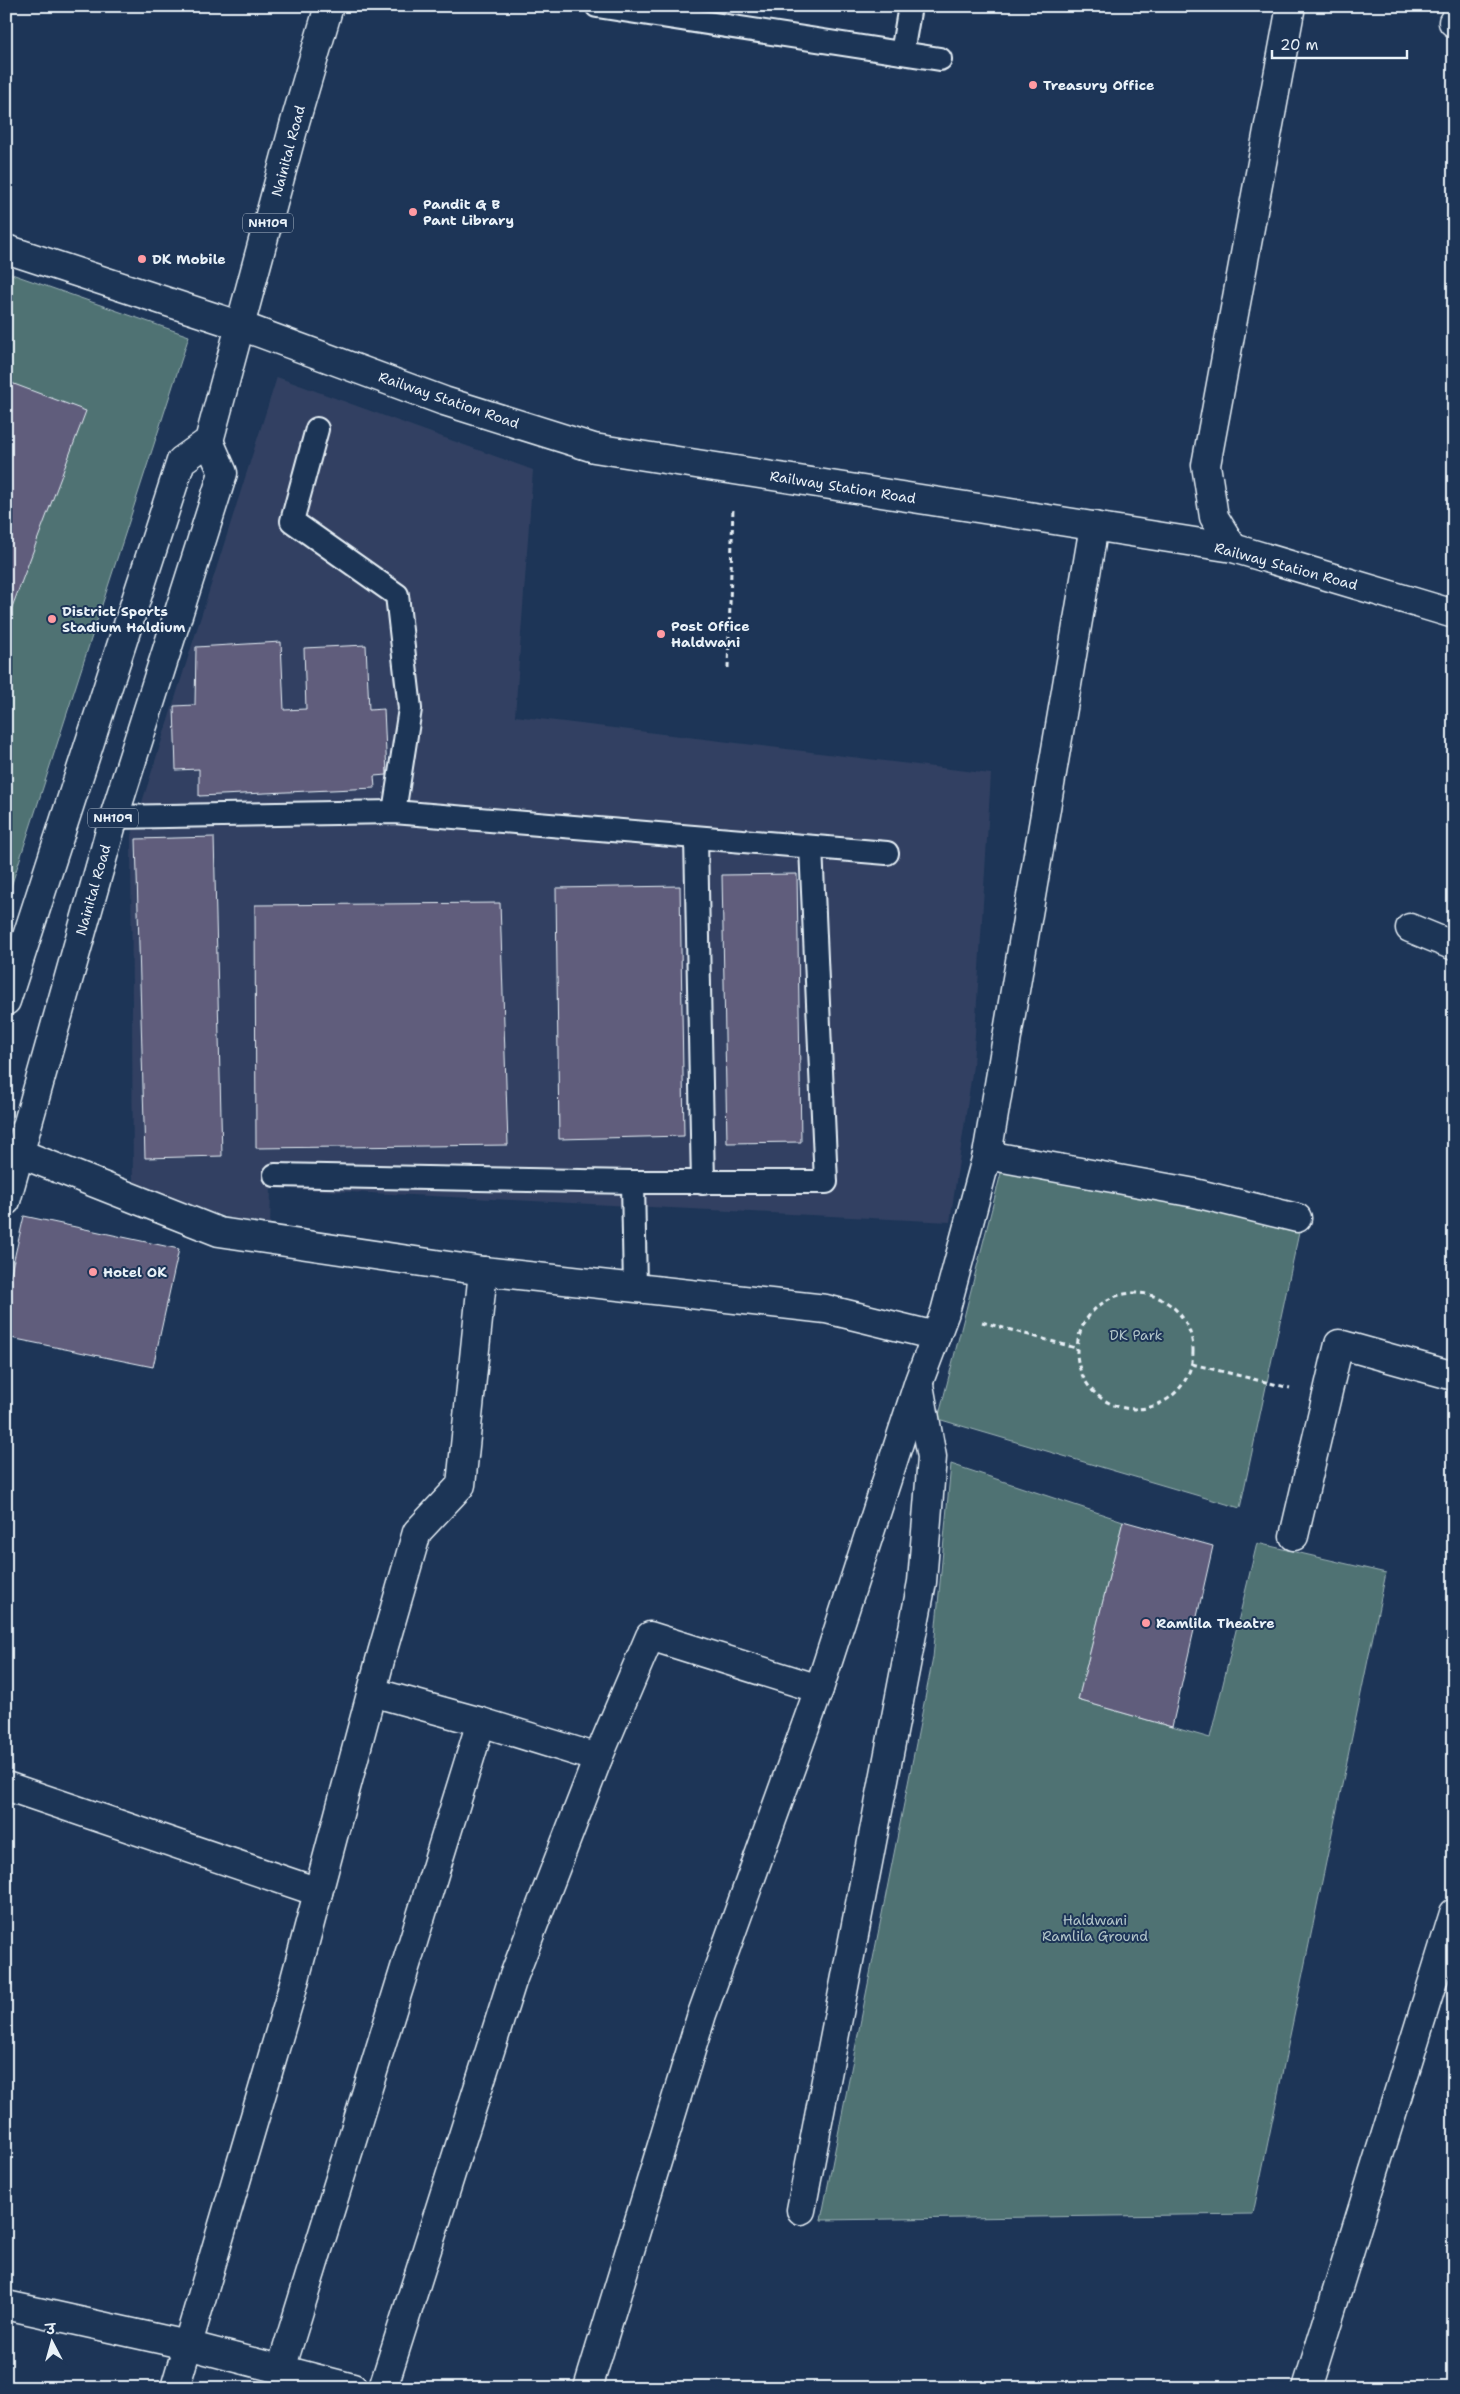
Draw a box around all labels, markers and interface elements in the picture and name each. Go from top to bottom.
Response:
scale bar [1272,28,1408,60]
text: 20 m [1280,35,1319,55]
place label: Treasury Office [1043,76,1154,94]
marker: Treasury Office [1027,79,1039,91]
street label: Nainital Road [267,103,309,199]
place label: Pandit G B Pant Library [423,195,514,229]
marker: Pandit G B Pant Library [407,206,419,218]
road number: NH109 [243,214,293,232]
place label: DK Mobile [152,250,226,268]
marker: DK Mobile [136,253,148,265]
street label: Railway Station Road [376,367,522,433]
street label: Railway Station Road [769,467,917,507]
street label: Railway Station Road [1212,538,1360,594]
place label: District Sports Stadium Haldium [62,602,186,636]
marker: District Sports Stadium Haldium [46,613,58,625]
place label: Post Office Haldwani [671,617,750,651]
marker: Post Office Haldwani [655,628,667,640]
road number: NH109 [88,808,138,828]
street label: Nainital Road [71,842,115,938]
place label: Hotel OK [103,1263,167,1281]
marker: Hotel OK [87,1266,99,1278]
park label: DK Park [1109,1326,1163,1344]
place label: Ramlila Theatre [1156,1614,1275,1632]
marker: Ramlila Theatre [1140,1617,1152,1629]
park label: Haldwani Ramlila Ground [1042,1911,1148,1945]
north arrow [28,2316,78,2366]
text: उ [43,2319,58,2339]

